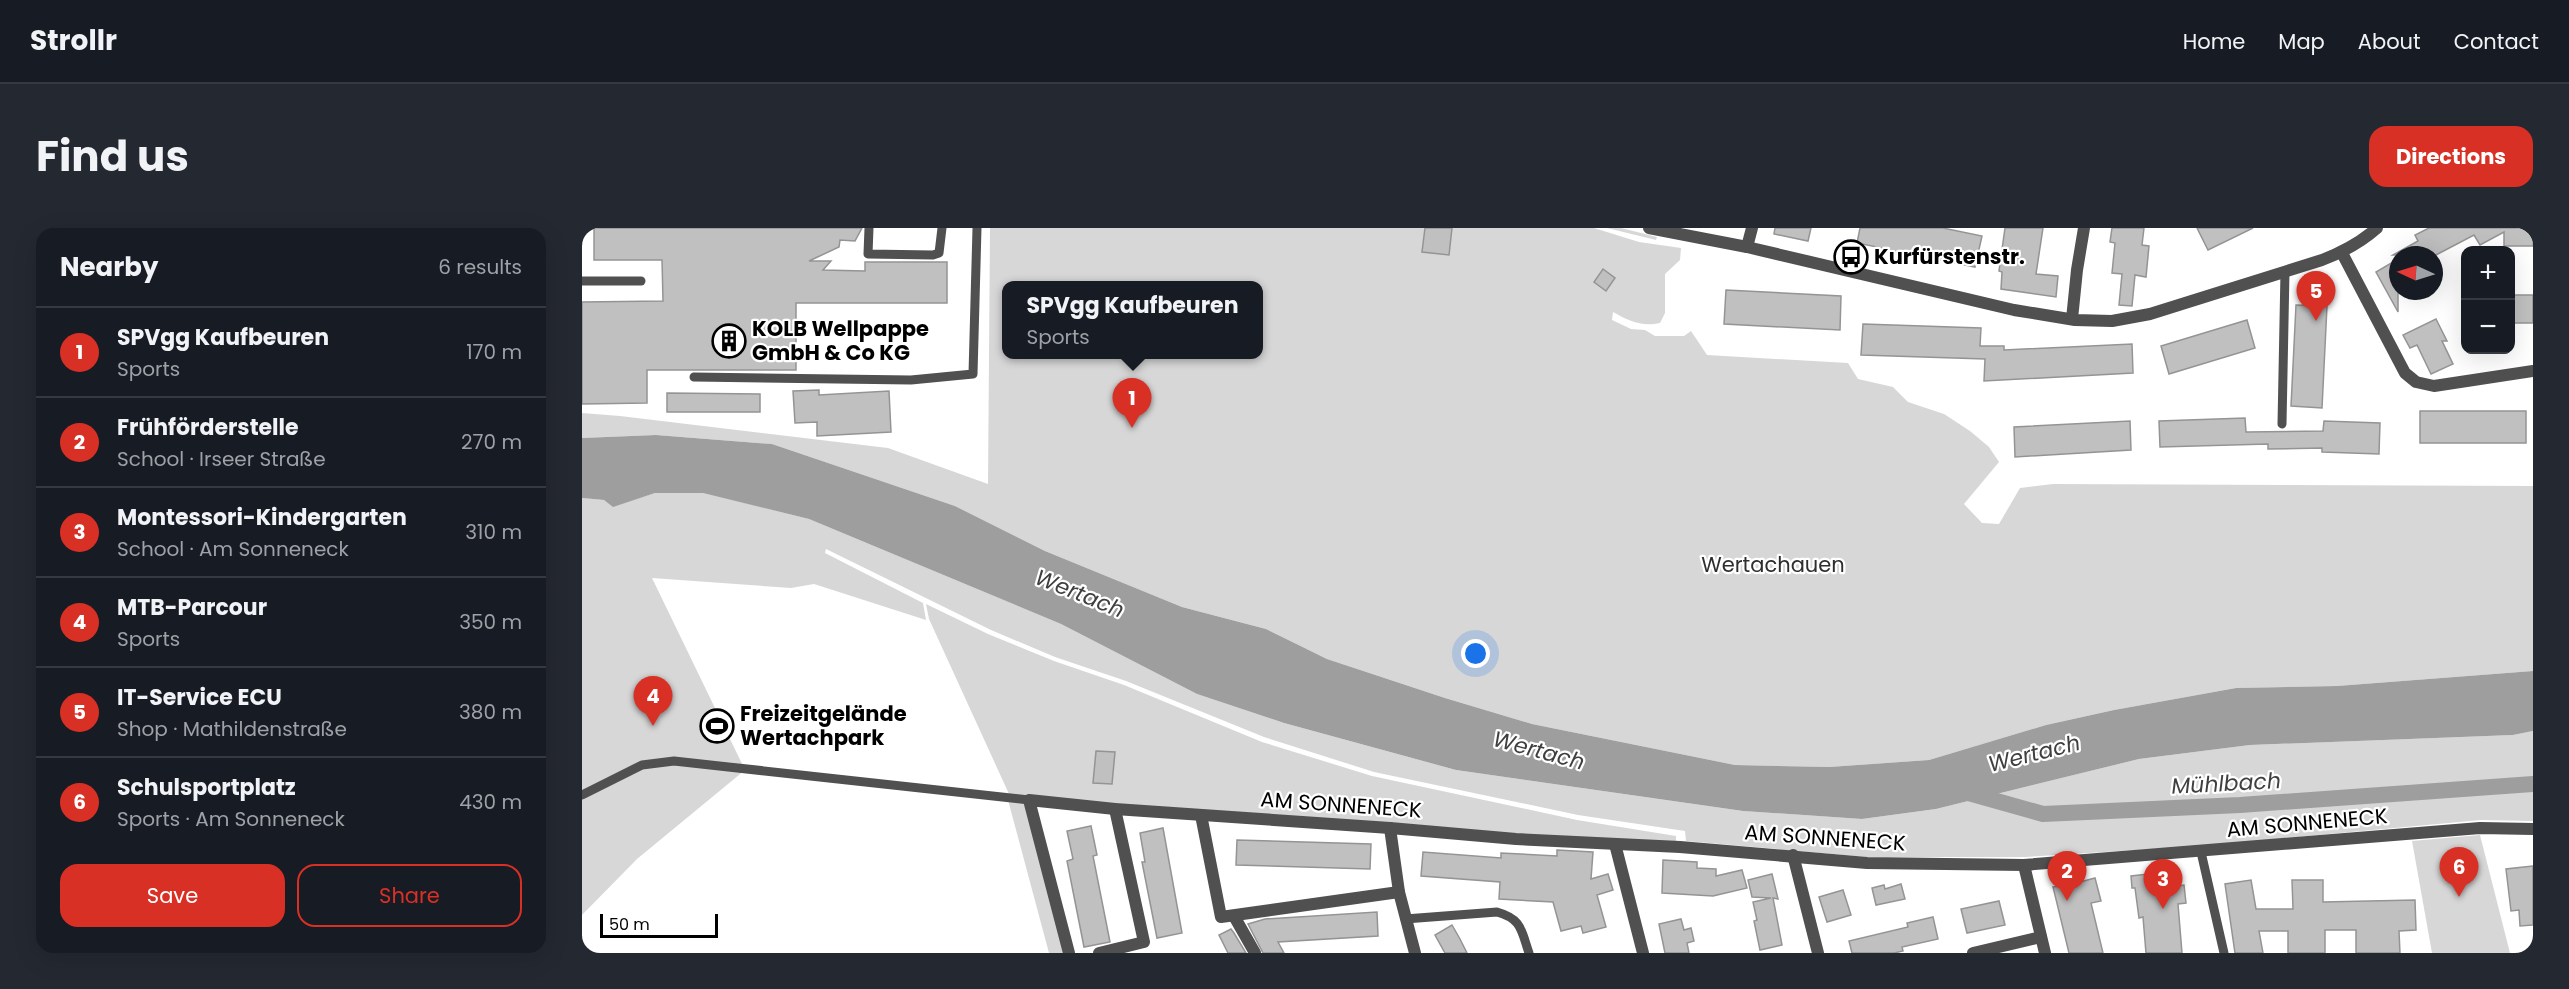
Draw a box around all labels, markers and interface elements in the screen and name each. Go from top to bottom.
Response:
text: Strollr [30,21,117,60]
text: Home [2183,27,2245,56]
text: Map [2278,27,2325,56]
text: About [2358,27,2421,56]
text: Contact [2454,27,2539,56]
button: Directions [2369,126,2533,187]
text: Find us [36,127,189,186]
bus stop icon: Kurfürstenstr. [1833,239,1869,275]
place label: Kurfürstenstr. [1874,242,2025,271]
north arrow [2389,246,2443,300]
map controls [2461,246,2515,354]
button: + [2461,246,2515,300]
text: Nearby [60,249,158,285]
text: 6 results [438,253,522,281]
pin: 5 [2296,272,2336,321]
popup [1002,281,1263,359]
text: SPVgg Kaufbeuren [1027,290,1239,321]
button: − [2461,300,2515,354]
place label: KOLB Wellpappe GmbH & Co KG [752,314,929,367]
text: SPVgg Kaufbeuren [117,322,329,353]
building icon: KOLB Wellpappe GmbH & Co KG [711,323,747,359]
text: Sports [1027,323,1090,351]
text: 1 [76,338,83,366]
text: 170 m [466,338,522,366]
text: Sports [117,355,180,383]
pin: 1 [1112,378,1152,428]
text: Frühförderstelle [117,412,299,443]
text: 2 [74,428,85,456]
text: 270 m [461,428,522,456]
text: School · Irseer Straße [117,445,326,473]
text: Montessori-Kindergarten [117,502,407,533]
text: 3 [73,518,86,546]
text: 310 m [465,518,522,546]
text: School · Am Sonneneck [117,535,349,563]
park label: Wertachauen [1701,550,1845,579]
water label: Wertach [1031,562,1129,625]
text: MTB-Parcour [117,592,267,623]
text: 4 [73,608,86,636]
text: 350 m [459,608,522,636]
text: Sports [117,625,180,653]
your location [1461,639,1490,668]
pin: 4 [634,676,672,726]
text: IT-Service ECU [117,682,282,713]
text: 5 [73,698,86,726]
text: 380 m [459,698,522,726]
place label: Freizeitgelände Wertachpark [740,699,907,752]
sports icon: Freizeitgelände Wertachpark [699,708,735,744]
text: Shop · Mathildenstraße [117,715,347,743]
water label: Wertach [1490,723,1588,778]
water label: Wertach [1985,727,2083,780]
water label: Mühlbach [2170,765,2282,802]
text: Schulsportplatz [117,772,296,803]
street label: AM SONNENECK [1260,784,1423,825]
text: 6 [73,788,86,816]
text: 430 m [459,788,522,816]
street label: AM SONNENECK [2225,801,2389,844]
text: Sports · Am Sonneneck [117,805,345,833]
street label: AM SONNENECK [1744,817,1907,858]
pin: 6 [2440,848,2478,897]
pin: 2 [2048,852,2086,901]
pin: 3 [2144,860,2182,909]
button: Save [60,864,285,927]
button: Share [297,864,522,927]
scale bar [600,911,718,938]
text: 50 m [609,913,650,936]

